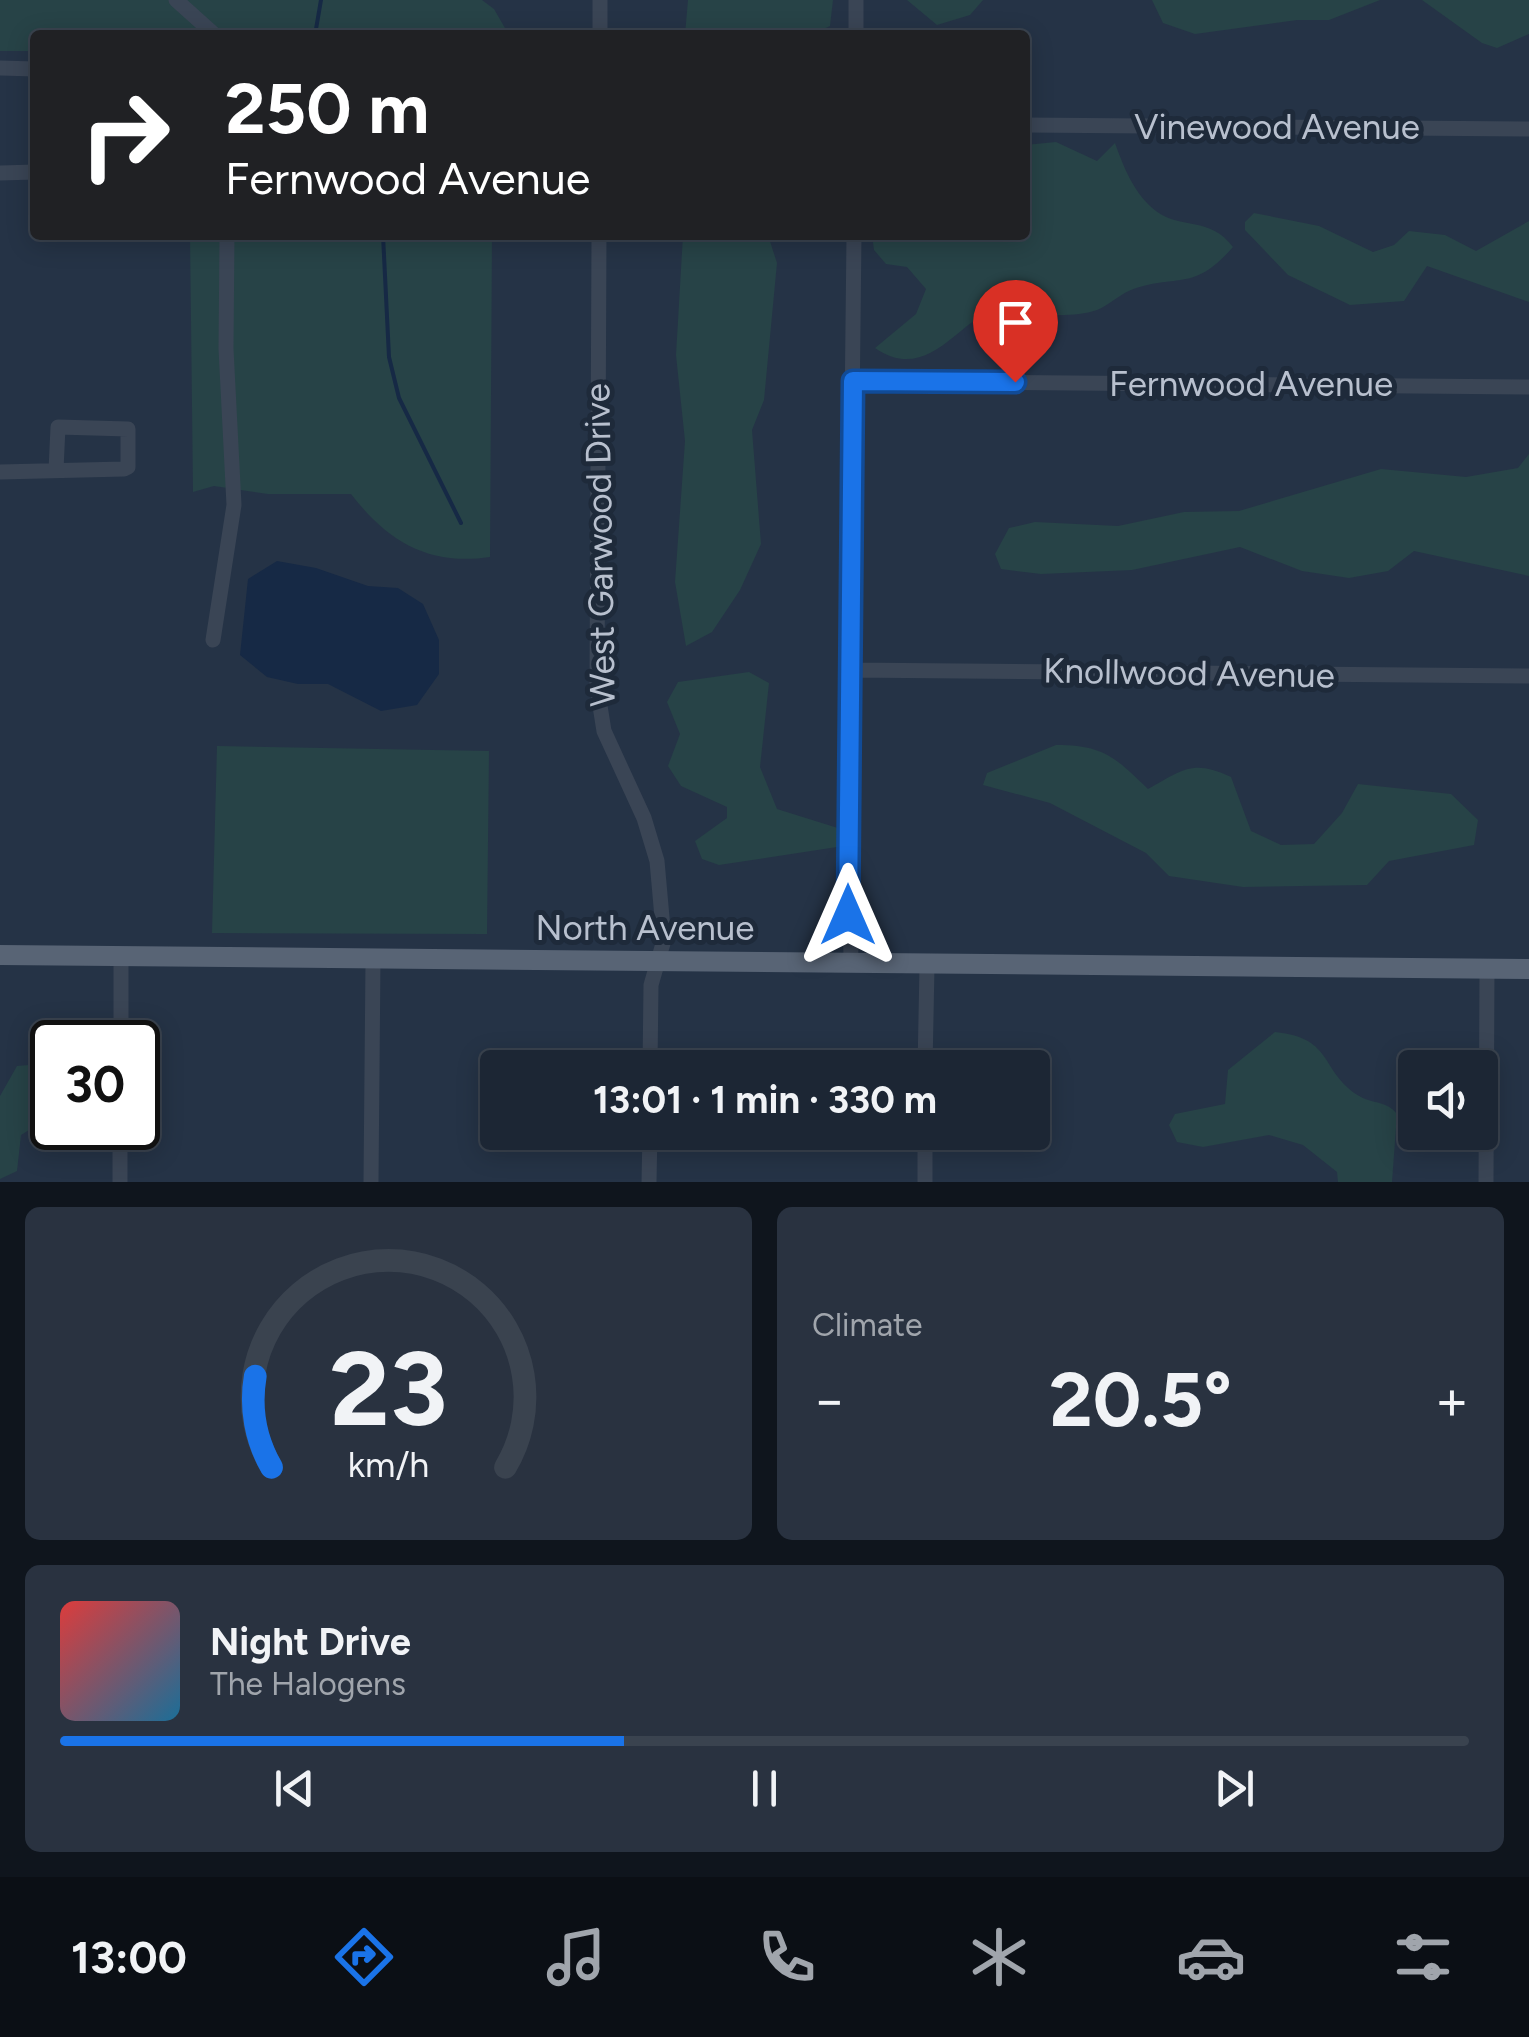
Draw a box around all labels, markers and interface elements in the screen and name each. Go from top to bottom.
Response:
text: 250 m [225,66,429,151]
icon: right [60,70,190,200]
street label: Vinewood Avenue [1134,106,1420,148]
text: Fernwood Avenue [225,151,590,205]
pin [973,280,1058,383]
icon: arrive [988,295,1043,350]
street label: Fernwood Avenue [1109,363,1393,405]
street label: West Garwood Drive [576,383,624,707]
street label: Knollwood Avenue [1043,649,1335,697]
position arrow [796,863,900,967]
street label: North Avenue [536,907,754,949]
speed limit sign: 30 [30,1020,160,1150]
map controls [1398,1050,1498,1150]
button: sound [1398,1050,1498,1150]
text: 13:01 · 1 min · 330 m [593,1077,937,1123]
text: Climate [812,1306,923,1344]
text: 23 [329,1326,448,1451]
text: 20.5° [1049,1355,1232,1445]
text: − [812,1367,846,1433]
text: + [1435,1367,1469,1433]
text: km/h [348,1443,429,1486]
text: Night Drive [210,1619,411,1665]
text: The Halogens [210,1665,406,1703]
icon: previous [267,1761,322,1816]
icon: pause [737,1761,792,1816]
icon: next [1207,1761,1262,1816]
icon: directions [329,1922,399,1992]
icon: music [541,1922,611,1992]
icon: phone [752,1922,822,1992]
icon: climate [964,1922,1034,1992]
icon: car [1176,1922,1246,1992]
icon: filters [1388,1922,1458,1992]
text: 13:00 [71,1930,187,1984]

